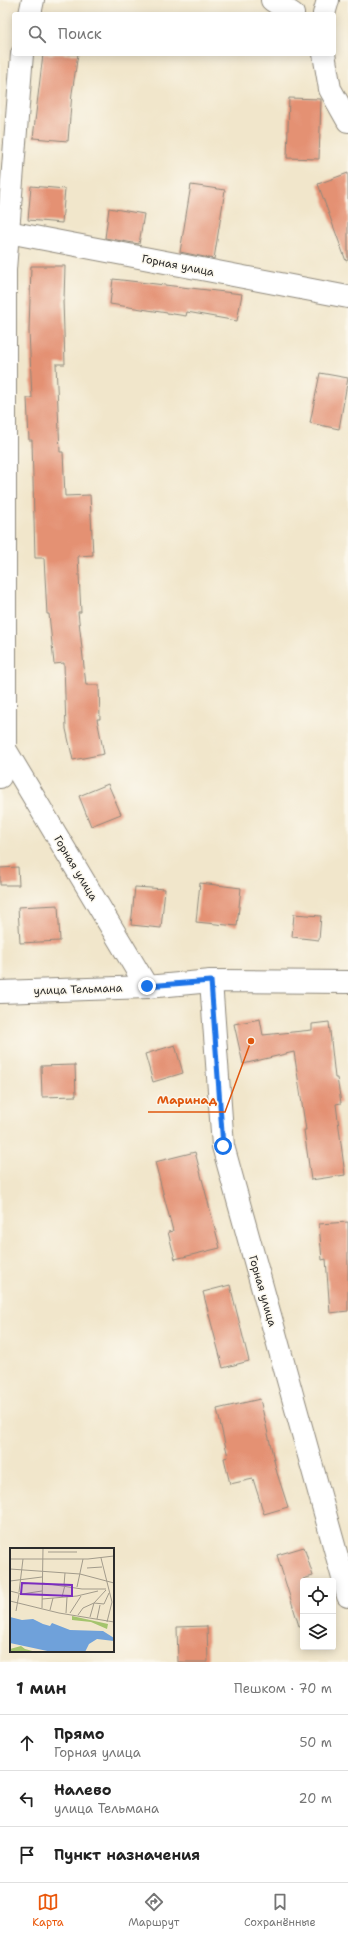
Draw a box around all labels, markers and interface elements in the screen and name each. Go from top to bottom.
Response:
search box [12,12,336,56]
icon: search [26,23,48,45]
text: Поиск [58,24,102,44]
street label: Горная улица [140,251,216,280]
street label: Горная улица [50,833,101,904]
route end [138,977,156,995]
street label: улица Тельмана [33,980,123,999]
callout: Маринад [148,1088,225,1112]
text: Маринад [157,1092,218,1108]
route start [214,1137,232,1155]
street label: Горная улица [245,1254,280,1329]
inset map [10,1548,114,1652]
map controls [300,1578,336,1650]
button: locate [300,1578,336,1614]
button: layers [300,1614,336,1650]
text: 1 мин [16,1677,66,1699]
text: Пешком · 70 m [234,1680,332,1697]
text: Прямо [54,1724,104,1744]
icon: ahead [16,1732,38,1754]
text: 50 m [299,1734,332,1751]
text: Горная улица [54,1744,141,1761]
text: Налево [54,1780,112,1800]
icon: left [16,1788,38,1810]
text: 20 m [299,1790,332,1807]
text: улица Тельмана [54,1800,159,1817]
icon: arrive [16,1844,38,1866]
text: Пункт назначения [54,1845,200,1865]
tab: Карта [32,1891,64,1930]
tab: Маршрут [128,1891,179,1930]
tab: Сохранённые [244,1891,316,1930]

